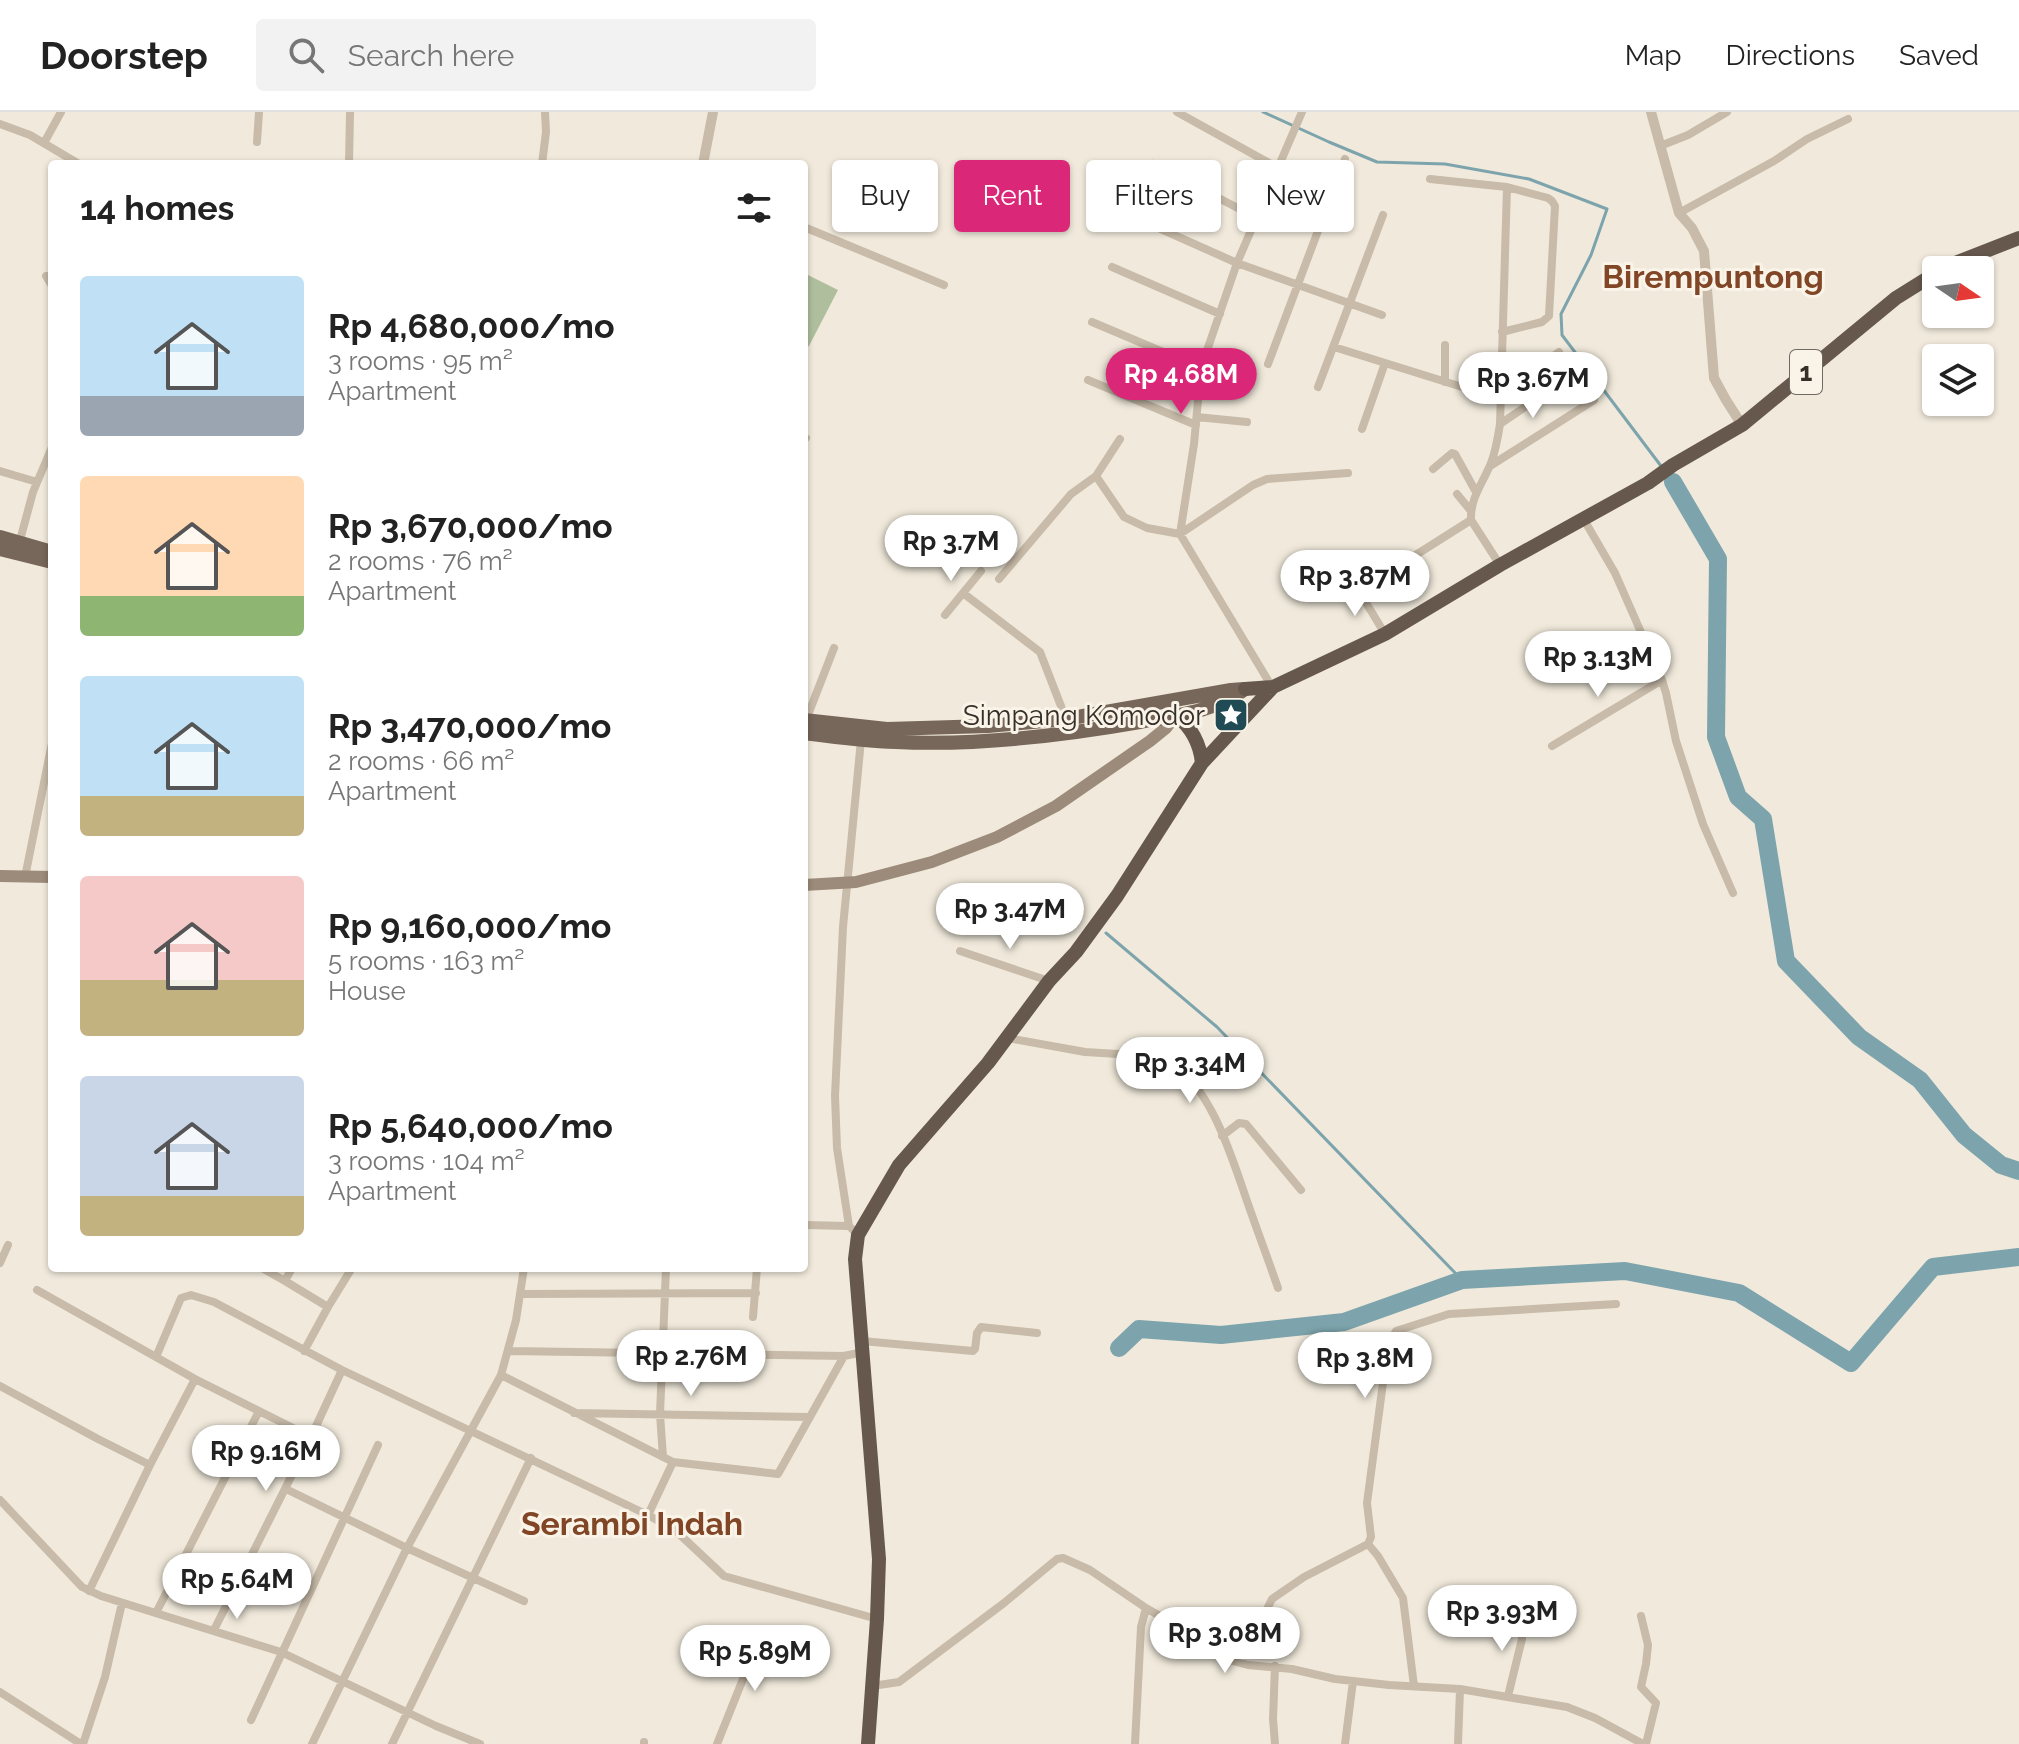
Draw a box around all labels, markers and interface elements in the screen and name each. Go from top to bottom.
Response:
search box [256,19,816,91]
text: Doorstep [40,33,208,78]
icon: search [284,33,328,77]
text: Search here [348,38,514,73]
text: Map [1625,39,1682,72]
text: Directions [1726,39,1855,72]
text: Saved [1899,39,1979,72]
chip: Buy [832,160,938,232]
chip: Rent [954,160,1070,232]
chip: Filters [1086,160,1221,232]
chip: New [1237,160,1354,232]
icon: filters [732,186,776,230]
text: 14 homes [80,188,234,228]
north arrow [1922,256,1994,328]
map controls [1922,256,1994,416]
district label: Birempuntong [1602,258,1824,295]
text: Rp 4,680,000/mo [328,306,615,346]
icon: home [144,308,240,404]
button: layers [1922,344,1994,416]
text: 3 rooms · 95 m² [328,346,513,376]
pin: Rp 4.68M [1098,348,1264,416]
road number: 1 [1790,350,1822,394]
pin: Rp 3.67M [1450,352,1616,420]
text: Rp 4.68M [1124,359,1238,389]
text: Rp 3.67M [1476,363,1590,393]
text: Apartment [328,376,457,406]
text: Rp 3,670,000/mo [328,506,613,546]
icon: home [144,508,240,604]
pin: Rp 3.7M [877,515,1025,583]
text: Rp 3.7M [903,526,999,556]
text: 2 rooms · 76 m² [328,546,513,576]
pin: Rp 3.87M [1272,550,1438,618]
text: Rp 3.87M [1298,561,1412,591]
text: Apartment [328,576,457,606]
pin: Rp 3.13M [1515,631,1681,699]
text: Rp 3.13M [1543,642,1653,672]
place icon: Simpang Komodor [1212,696,1250,734]
place label: Simpang Komodor [963,699,1205,732]
text: Rp 3,470,000/mo [328,706,611,746]
icon: home [144,708,240,804]
text: 2 rooms · 66 m² [328,746,514,776]
text: Apartment [328,776,457,806]
pin: Rp 3.47M [927,883,1093,951]
text: Rp 3.47M [954,894,1066,924]
text: Rp 9,160,000/mo [328,906,611,946]
icon: home [144,908,240,1004]
text: 5 rooms · 163 m² [328,946,524,976]
text: House [328,976,406,1006]
pin: Rp 3.34M [1107,1037,1273,1105]
text: Rp 3.34M [1134,1048,1246,1078]
text: Rp 5,640,000/mo [328,1106,613,1146]
icon: home [144,1108,240,1204]
text: 3 rooms · 104 m² [328,1146,525,1176]
text: Apartment [328,1176,457,1206]
pin: Rp 2.76M [608,1330,774,1398]
pin: Rp 3.8M [1291,1332,1439,1400]
text: Rp 2.76M [635,1341,747,1371]
text: Rp 3.8M [1316,1343,1414,1373]
pin: Rp 9.16M [183,1425,349,1493]
text: Rp 9.16M [210,1436,322,1466]
district label: Serambi Indah [521,1505,743,1542]
pin: Rp 5.64M [154,1553,320,1621]
text: Rp 5.64M [180,1564,294,1594]
pin: Rp 3.93M [1419,1585,1585,1653]
text: Rp 3.93M [1446,1596,1558,1626]
pin: Rp 3.08M [1142,1607,1308,1675]
text: Rp 3.08M [1168,1618,1282,1648]
pin: Rp 5.89M [672,1625,838,1693]
text: Rp 5.89M [698,1636,812,1666]

